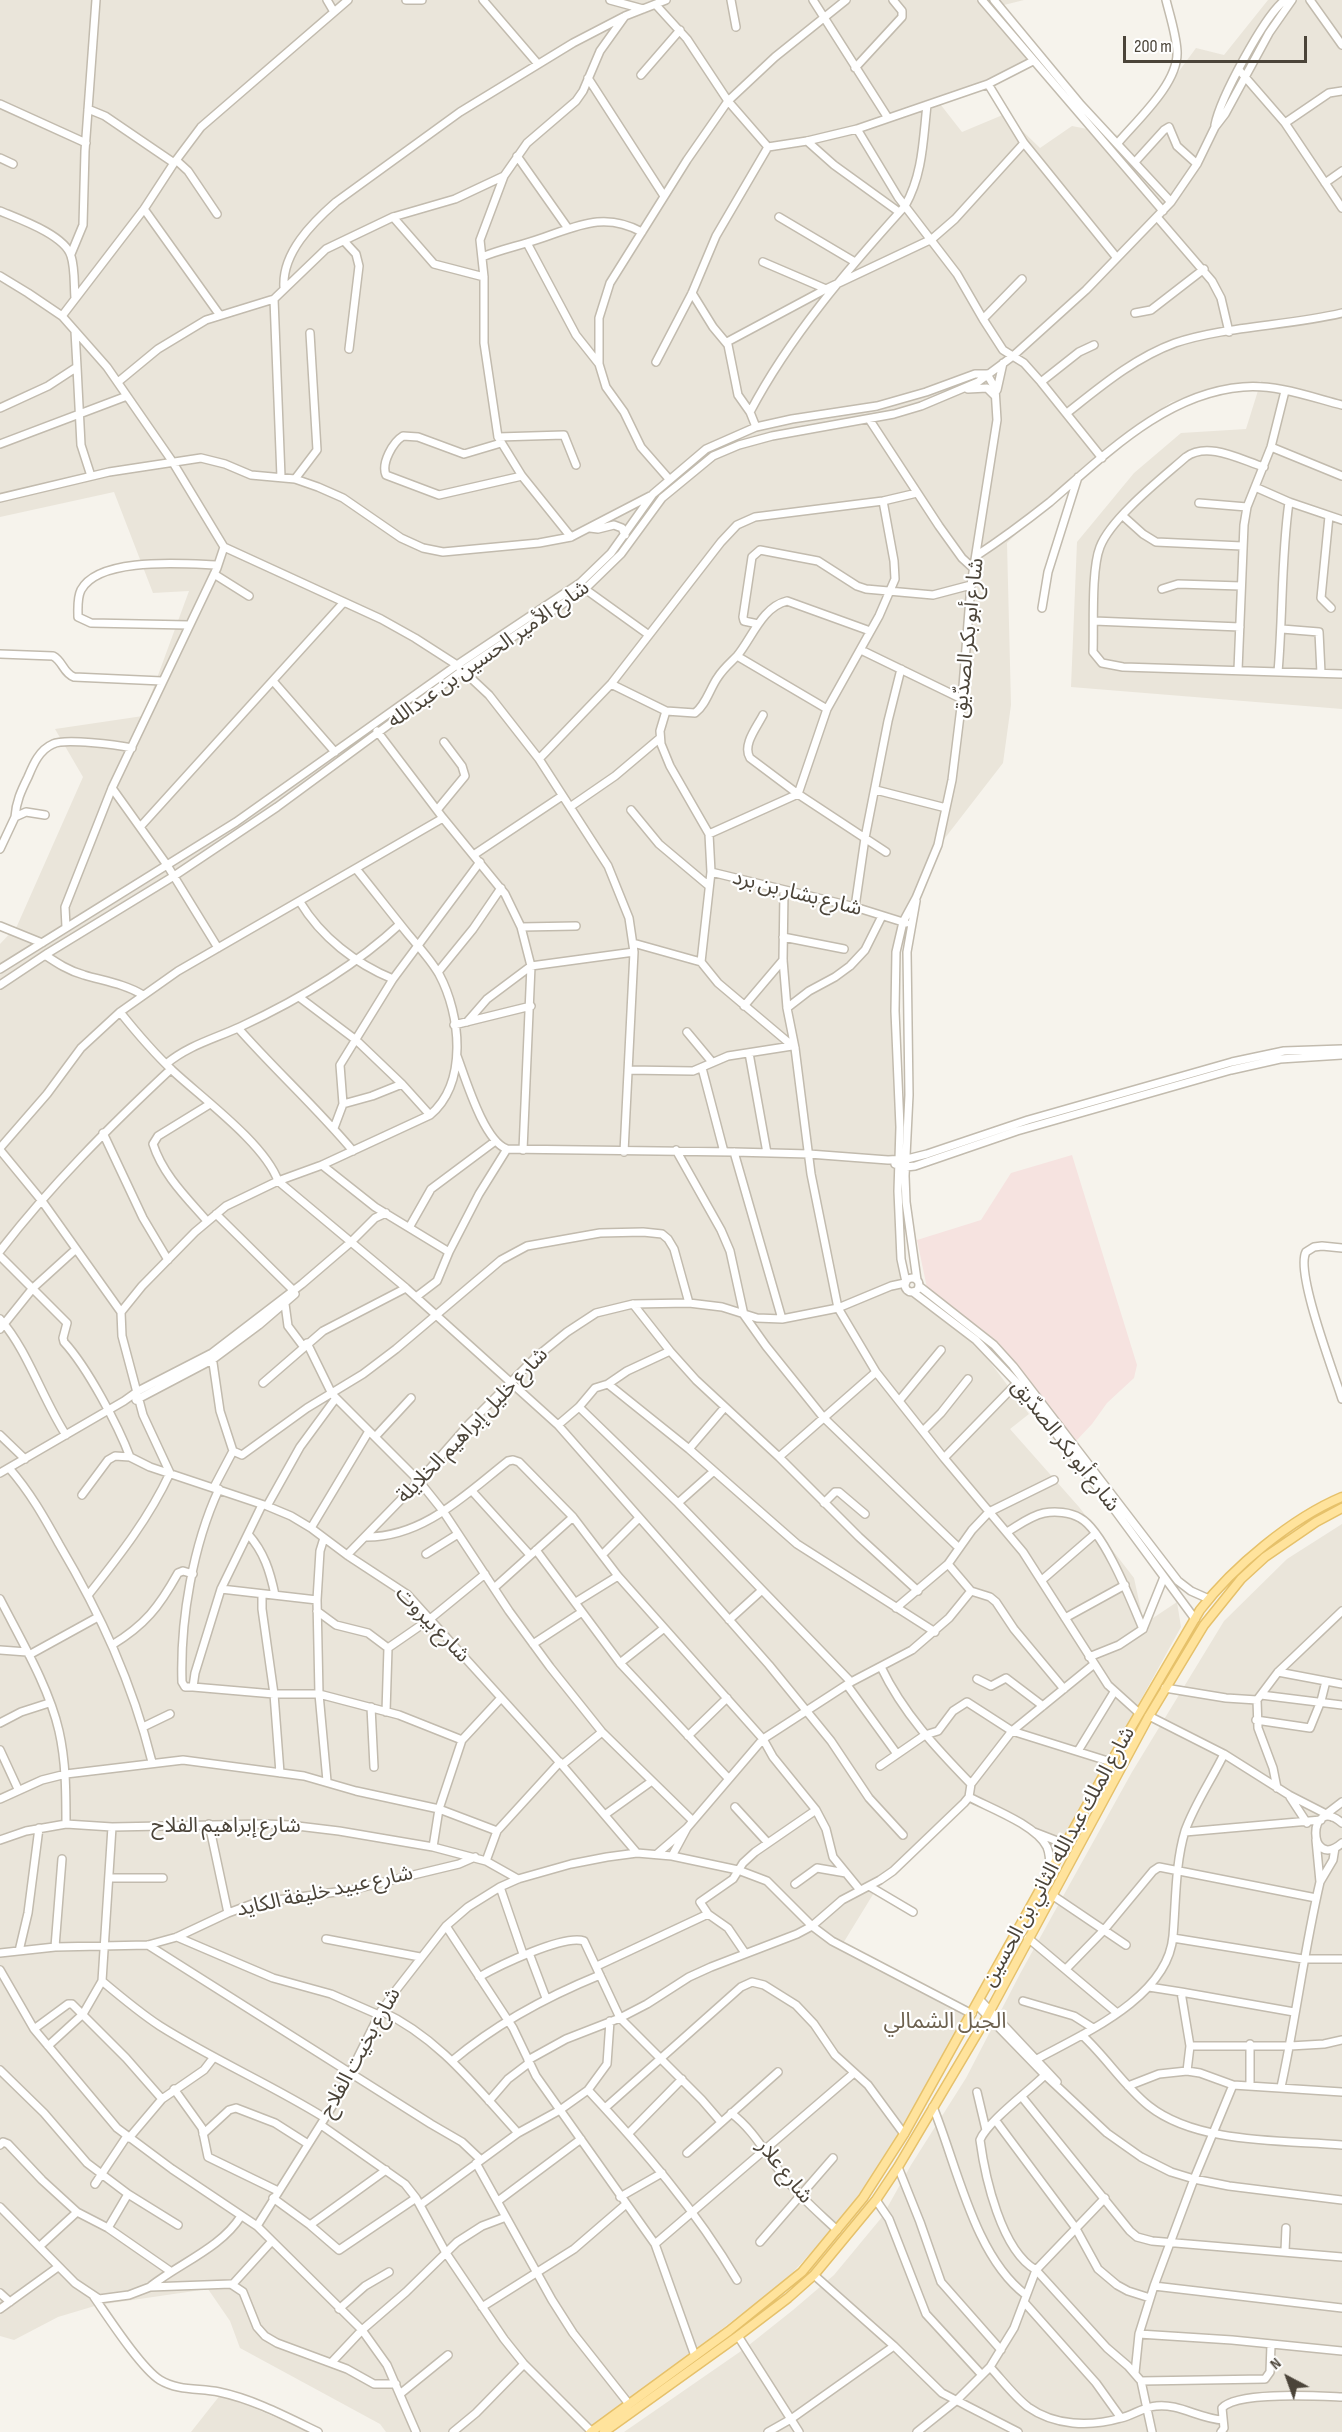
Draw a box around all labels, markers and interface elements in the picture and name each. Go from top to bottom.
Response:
scale bar [1126,24,1310,62]
text: 200 m [1134,36,1172,57]
street label: شارع أبو بكر الصدّيق [948,557,990,719]
street label: شارع الأمير الحسين بن عبدالله [383,576,595,734]
street label: شارع بشار بن برد [730,866,864,922]
street label: شارع خليل إبراهيم الخلايلة [392,1343,554,1509]
street label: شارع أبو بكر الصدّيق [1006,1375,1124,1517]
street label: شارع بيروت [389,1582,475,1668]
street label: شارع الملك عبدالله الثاني بن الحسين [977,1723,1141,1991]
street label: شارع إبراهيم الفلاح [151,1814,301,1840]
street label: شارع عبيد خليفة الكايد [235,1861,415,1923]
street label: شارع بخيت الفلاح [315,1984,407,2122]
district label: الجبل الشمالي [884,2009,1006,2035]
street label: شارع علار [751,2135,817,2209]
north arrow [1258,2348,1318,2408]
text: N [1266,2354,1285,2374]

